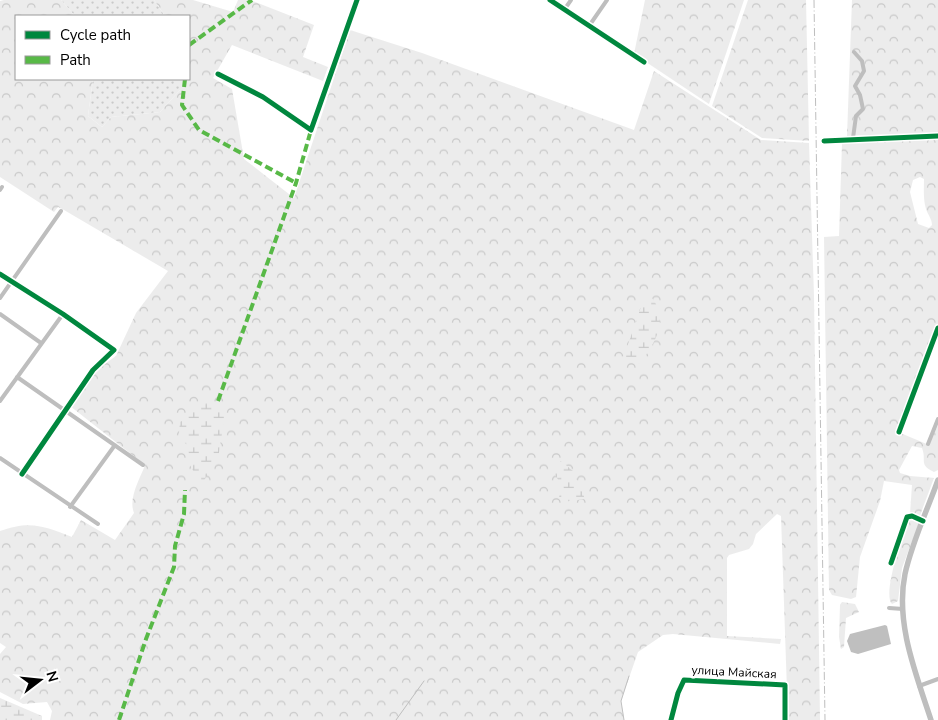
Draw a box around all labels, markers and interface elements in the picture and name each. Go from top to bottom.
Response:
legend [15,15,190,80]
text: Cycle path [60,25,131,45]
text: Path [60,50,91,70]
north arrow [15,655,65,705]
street label: улица Майская [691,662,777,682]
text: N [41,669,63,684]

